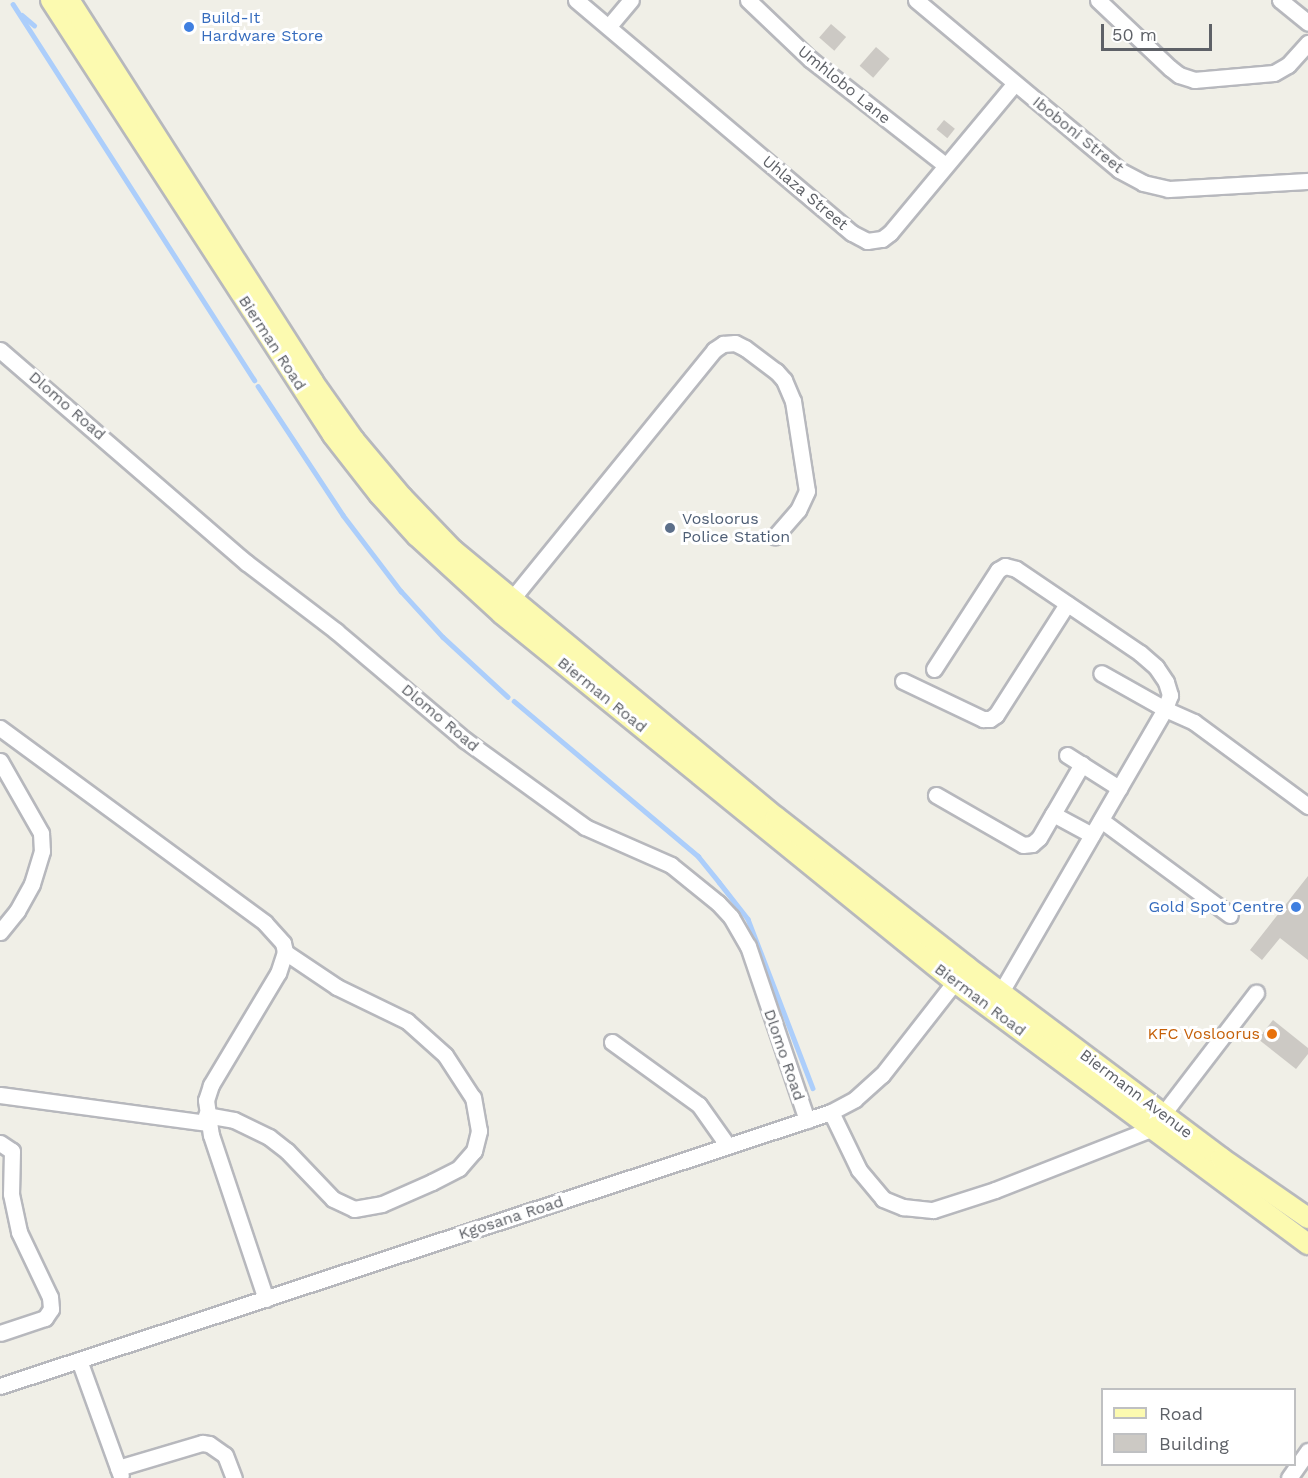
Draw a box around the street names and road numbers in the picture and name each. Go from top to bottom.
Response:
street label: Umhlobo Lane [794,42,894,128]
street label: Iboboni Street [1029,92,1127,178]
street label: Uhlaza Street [758,151,852,235]
street label: Bierman Road [234,292,310,394]
street label: Dlomo Road [25,367,109,445]
street label: Bierman Road [554,653,650,737]
street label: Dlomo Road [397,680,483,756]
street label: Bierman Road [931,959,1029,1041]
street label: Dlomo Road [759,1007,809,1103]
street label: Biermann Avenue [1076,1045,1196,1143]
street label: Kgosana Road [456,1192,566,1244]

